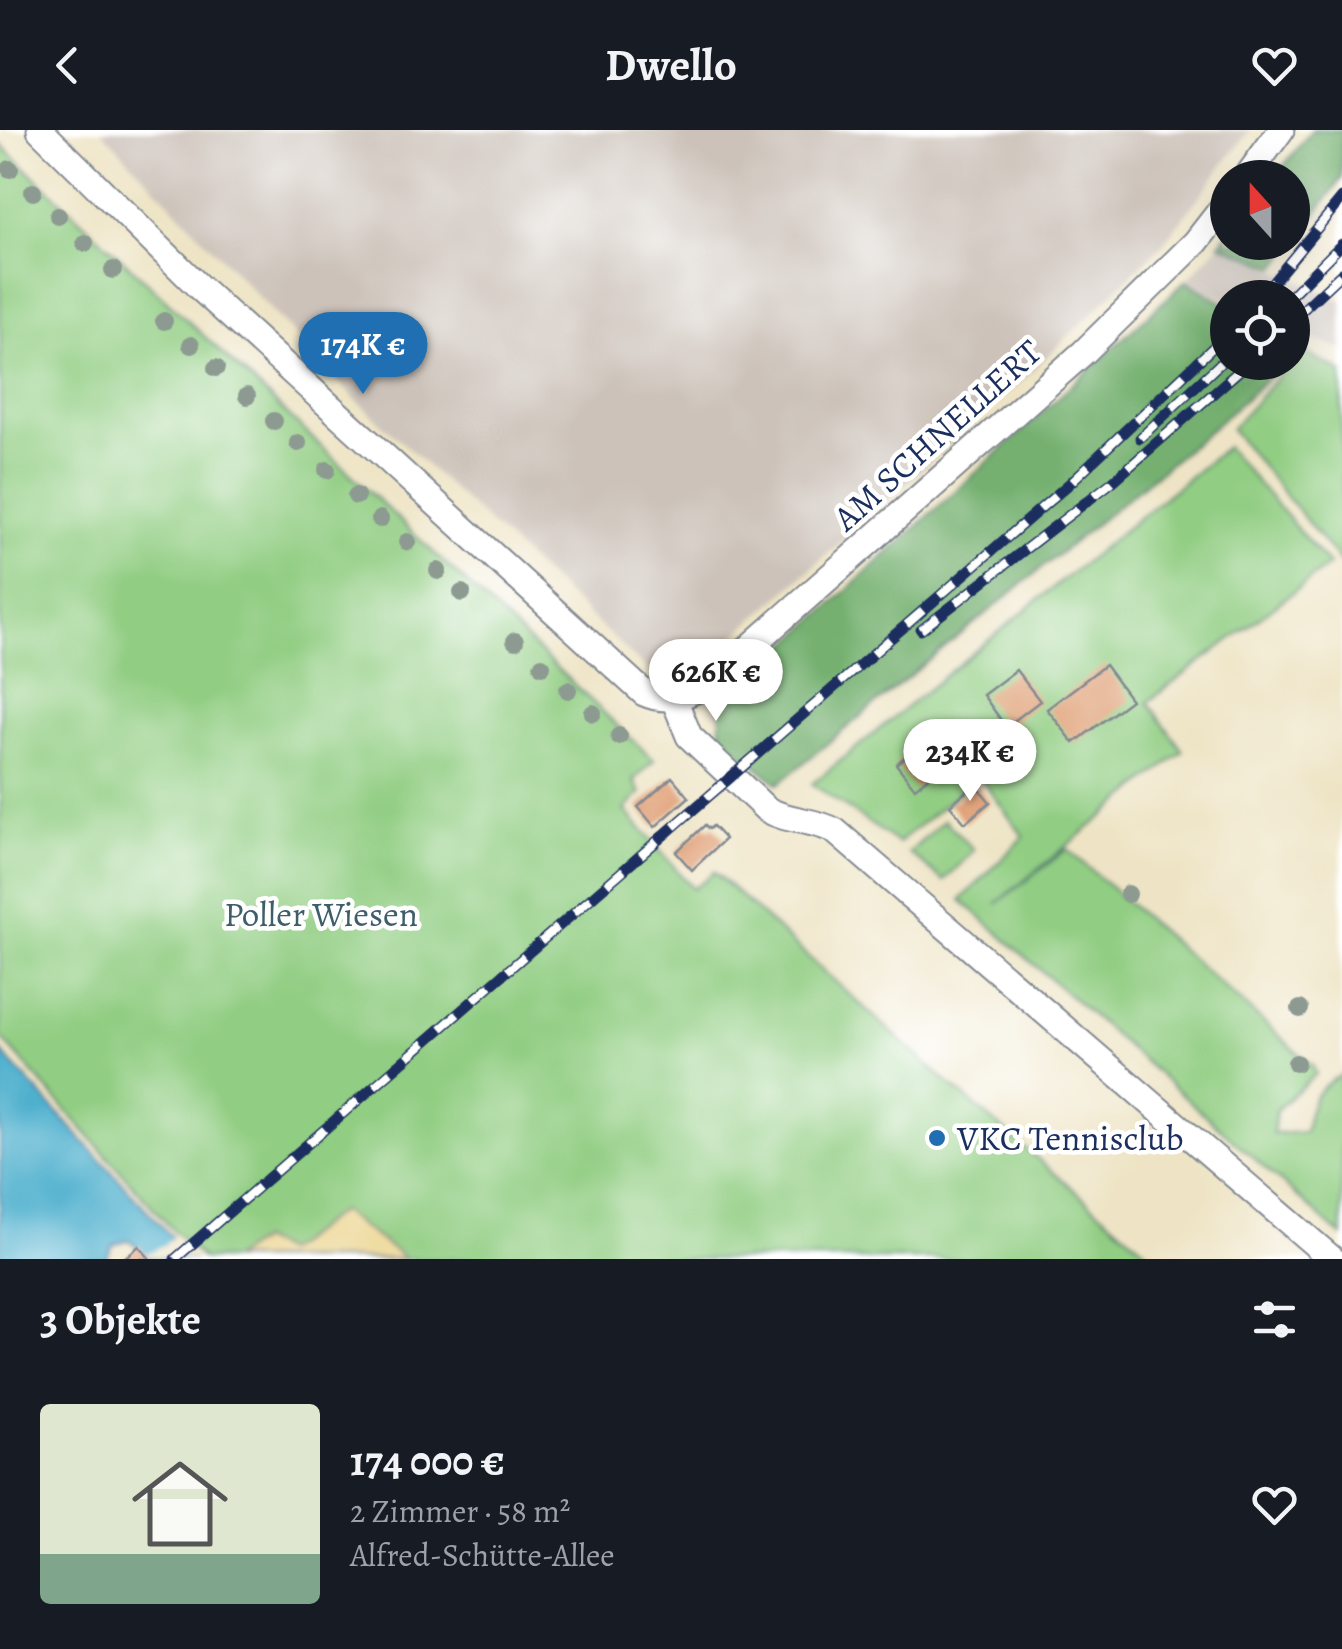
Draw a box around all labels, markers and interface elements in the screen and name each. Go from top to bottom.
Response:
text: Dwello [605,34,737,96]
icon: back [40,38,95,93]
icon: heart [1247,38,1302,93]
north arrow [1210,160,1310,260]
map controls [1210,160,1310,380]
button: locate [1210,280,1310,380]
pin: 174K € [282,312,444,397]
text: 174K € [320,322,406,366]
street label: AM SCHNELLERT [822,329,1052,542]
pin: 626K € [635,639,797,724]
text: 626K € [671,649,761,693]
pin: 234K € [889,719,1051,804]
text: 234K € [925,729,1015,773]
park label: Poller Wiesen [224,890,418,938]
place label: VKC Tennisclub [956,1114,1184,1162]
marker: VKC Tennisclub [926,1127,948,1149]
text: 3 Objekte [40,1291,201,1348]
icon: filters [1247,1292,1302,1347]
text: 174 000 € [350,1432,505,1489]
icon: home [120,1444,240,1564]
icon: heart [1247,1477,1302,1532]
text: 2 Zimmer · 58 m² [350,1489,570,1533]
text: Alfred-Schütte-Allee [350,1533,615,1577]

